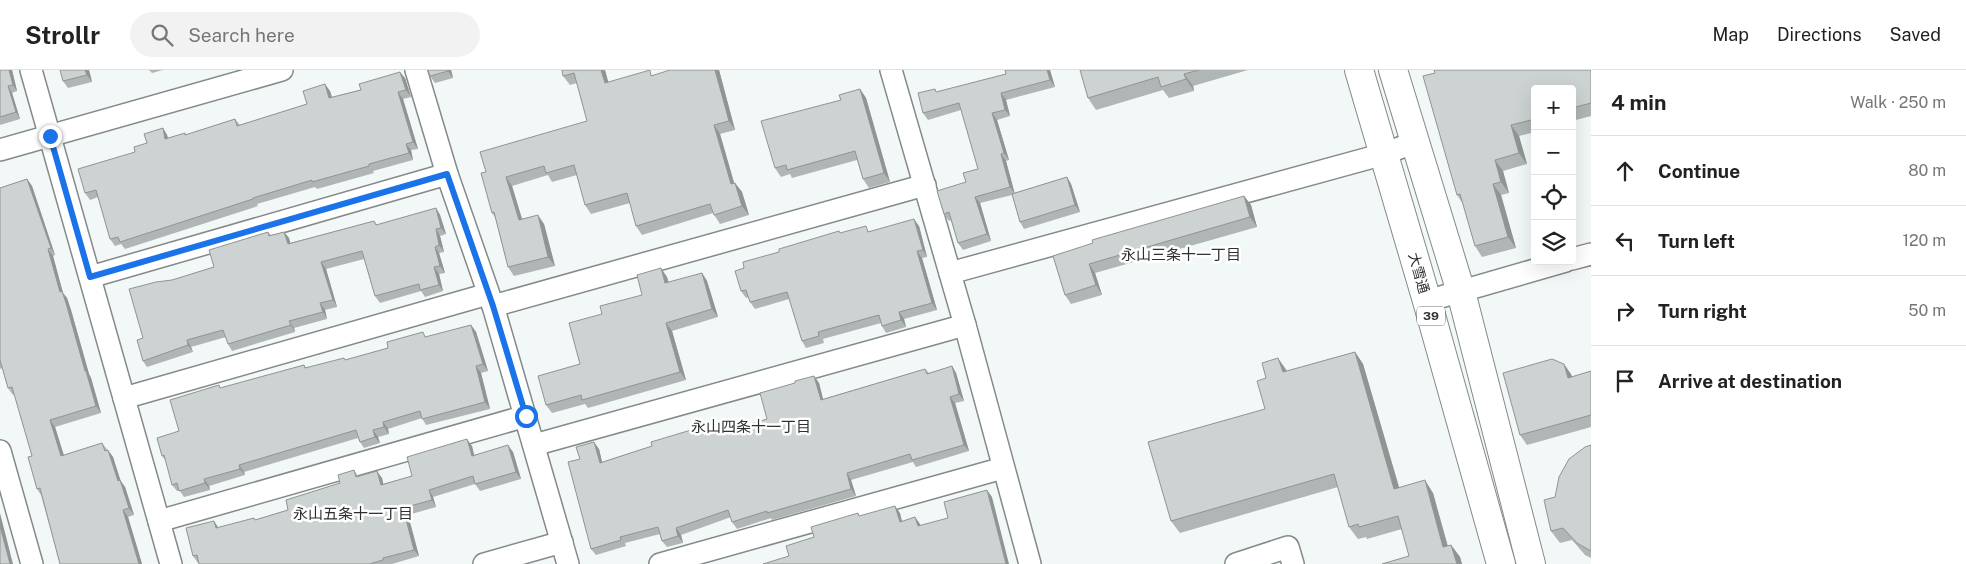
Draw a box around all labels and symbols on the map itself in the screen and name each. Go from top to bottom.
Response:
route end [39,125,62,148]
district label: 永山三条十一丁目 [1121,246,1241,263]
street label: 大雪通 [1406,251,1432,295]
road number: 39 [1417,307,1445,326]
route start [515,405,538,428]
district label: 永山四条十一丁目 [691,418,811,435]
district label: 永山五条十一丁目 [293,505,413,522]

